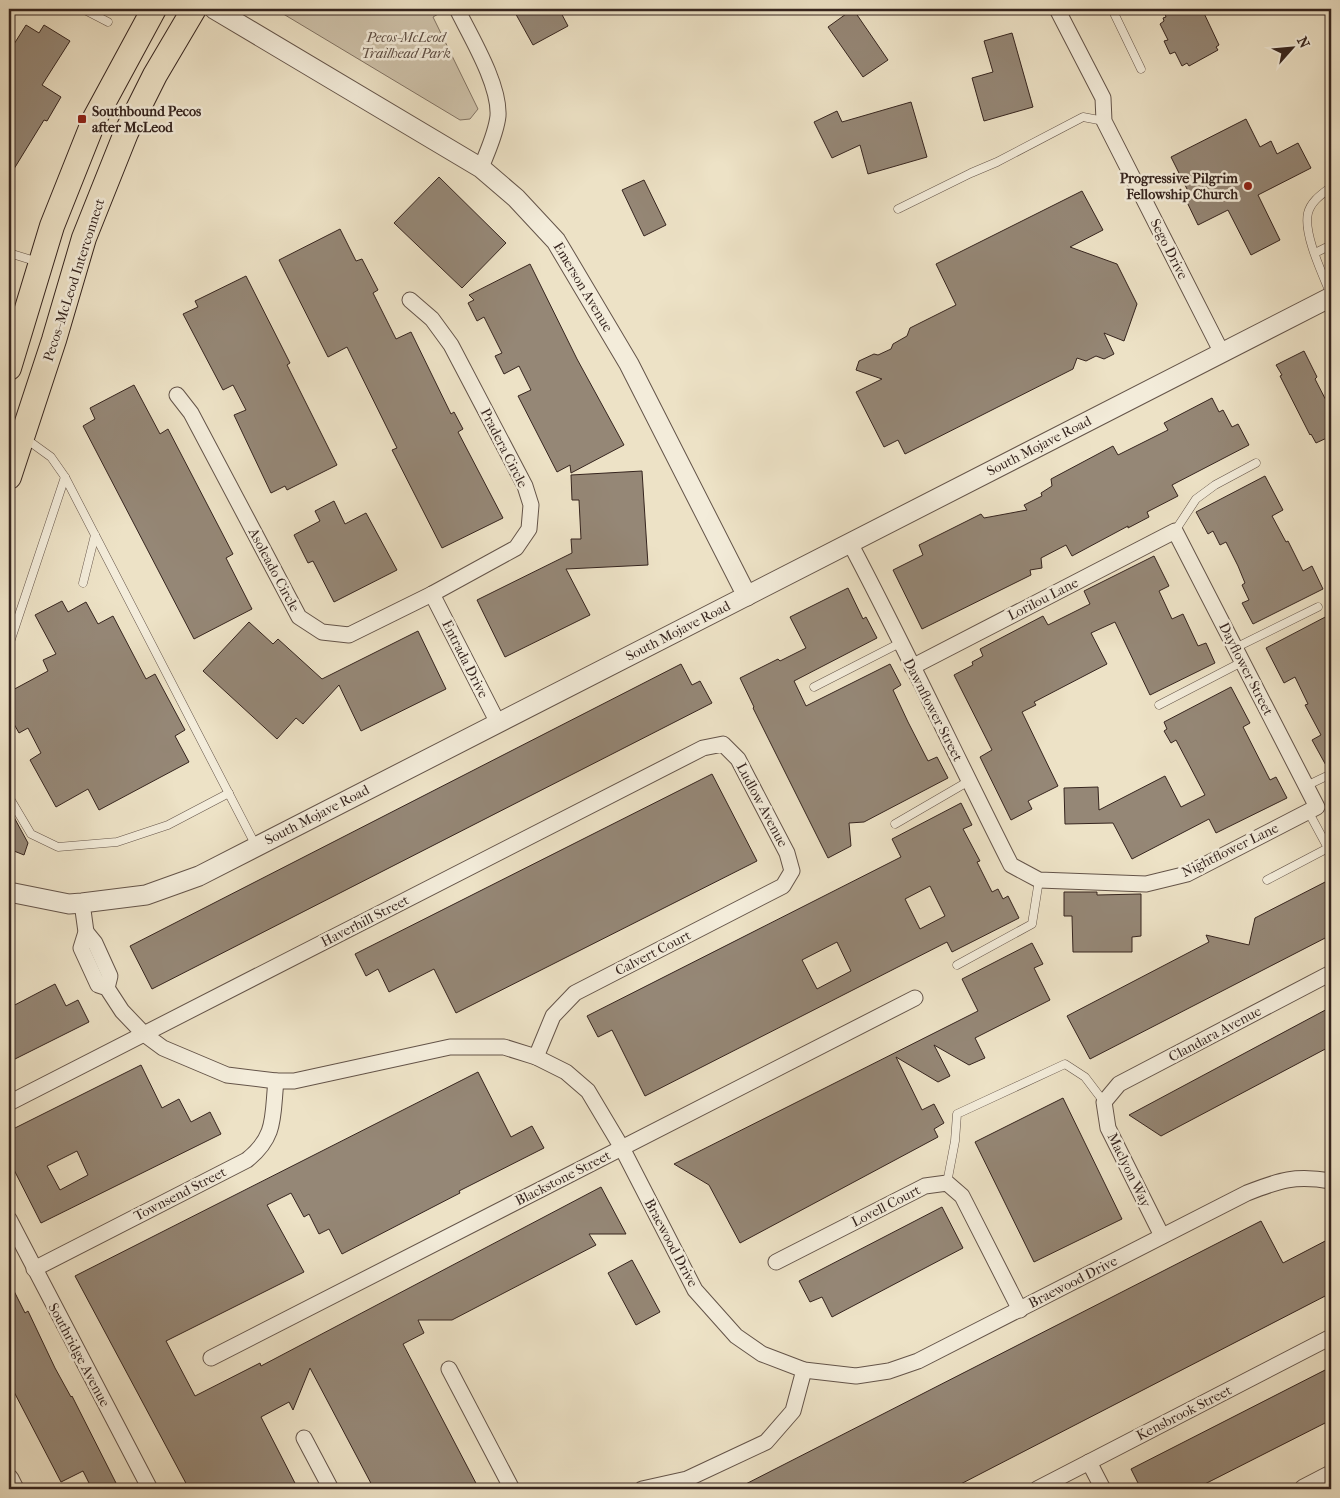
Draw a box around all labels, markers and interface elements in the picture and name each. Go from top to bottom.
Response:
north arrow [1268,22,1318,72]
park label: Pecos-McLeod Trailhead Park [361,29,451,62]
text: N [1293,34,1313,51]
place label: Southbound Pecos after McLeod [92,103,202,136]
marker: Southbound Pecos after McLeod [76,113,88,125]
place label: Progressive Pilgrim Fellowship Church [1120,170,1239,203]
marker: Progressive Pilgrim Fellowship Church [1242,180,1254,192]
street label: Pecos–McLeod Interconnect [40,196,108,364]
street label: Sego Drive [1146,216,1192,282]
street label: Emerson Avenue [550,239,616,335]
street label: Pradera Circle [477,405,531,491]
street label: South Mojave Road [984,412,1095,480]
street label: Asoleado Circle [244,524,303,615]
street label: Lorilou Lane [1005,574,1081,624]
street label: South Mojave Road [623,597,734,665]
street label: Entrada Drive [438,617,492,701]
street label: Dayflower Street [1215,620,1277,718]
street label: Dawnflower Street [900,656,966,764]
street label: Ludlow Avenue [733,760,791,850]
street label: South Mojave Road [262,781,373,849]
street label: Nightflower Lane [1179,819,1281,881]
street label: Haverhill Street [318,892,412,950]
street label: Calvert Court [612,927,694,979]
street label: Clandara Avenue [1166,1002,1264,1066]
street label: Maclyon Way [1104,1130,1155,1211]
street label: Blackstone Street [512,1147,614,1209]
street label: Townsend Street [131,1163,229,1225]
street label: Lovell Court [849,1181,923,1231]
street label: Braewood Drive [641,1196,701,1290]
street label: Braewood Drive [1026,1252,1120,1312]
street label: Southridge Avenue [44,1300,114,1410]
street label: Kensbrook Street [1134,1382,1234,1444]

